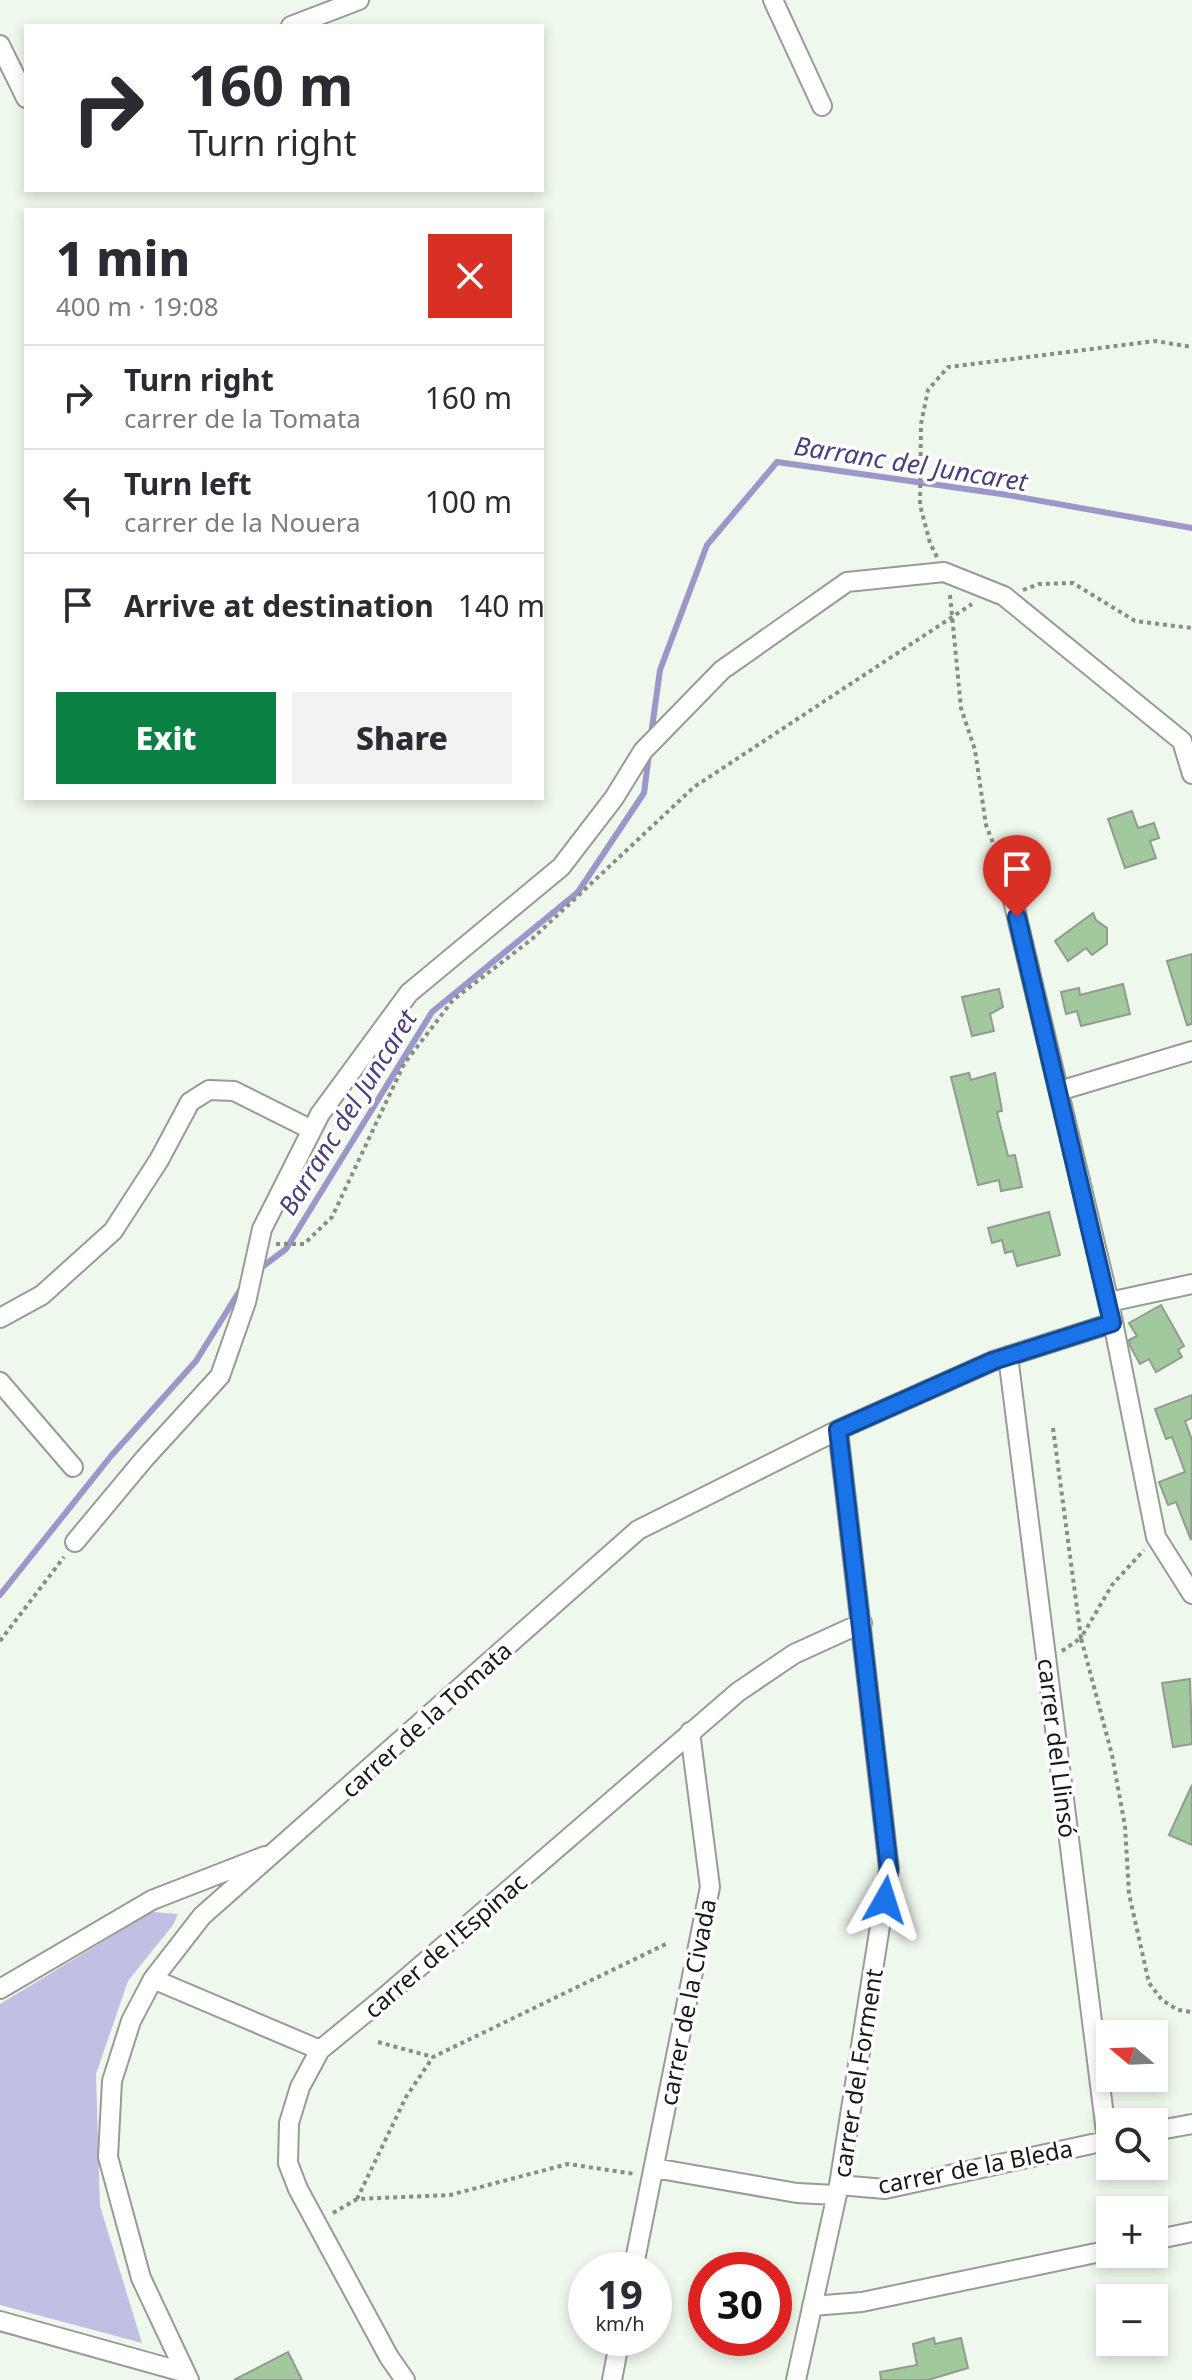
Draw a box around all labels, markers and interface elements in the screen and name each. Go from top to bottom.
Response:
text: 160 m [188,46,353,122]
icon: right [56,56,160,160]
text: Turn right [188,118,356,167]
text: 1 min [56,225,190,290]
button: close [428,234,512,318]
text: 400 m · 19:08 [56,288,219,324]
text: Turn right [124,359,274,400]
icon: right [56,375,100,419]
text: 160 m [425,377,512,418]
text: carrer de la Tomata [124,400,361,436]
water label: Barranc del Juncaret [792,427,1032,499]
text: Turn left [124,463,252,504]
icon: left [56,479,100,523]
text: 100 m [425,481,512,522]
text: carrer de la Nouera [124,504,361,540]
icon: arrive [56,583,100,627]
text: Arrive at destination [124,585,434,626]
text: 140 m [458,585,545,626]
button: Exit [56,692,276,784]
button: Share [292,692,512,784]
pin [983,835,1051,917]
icon: arrive [995,847,1039,891]
water label: Barranc del Juncaret [269,1001,425,1221]
street label: carrer de la Tomata [334,1634,518,1804]
street label: carrer del Llinsó [1031,1656,1085,1840]
position arrow [843,1858,927,1942]
street label: carrer de l'Espinac [357,1865,533,2025]
street label: carrer de la Civada [651,1896,723,2108]
street label: carrer del Forment [824,1966,890,2180]
north arrow [1096,2020,1168,2092]
map controls [1096,2020,1168,2356]
button: search [1096,2108,1168,2180]
street label: carrer de la Bleda [875,2131,1075,2201]
button: + [1096,2196,1168,2268]
speed limit sign: 30 [688,2252,792,2356]
text: 19 [597,2266,643,2321]
button: − [1096,2284,1168,2356]
text: km/h [595,2310,645,2337]

